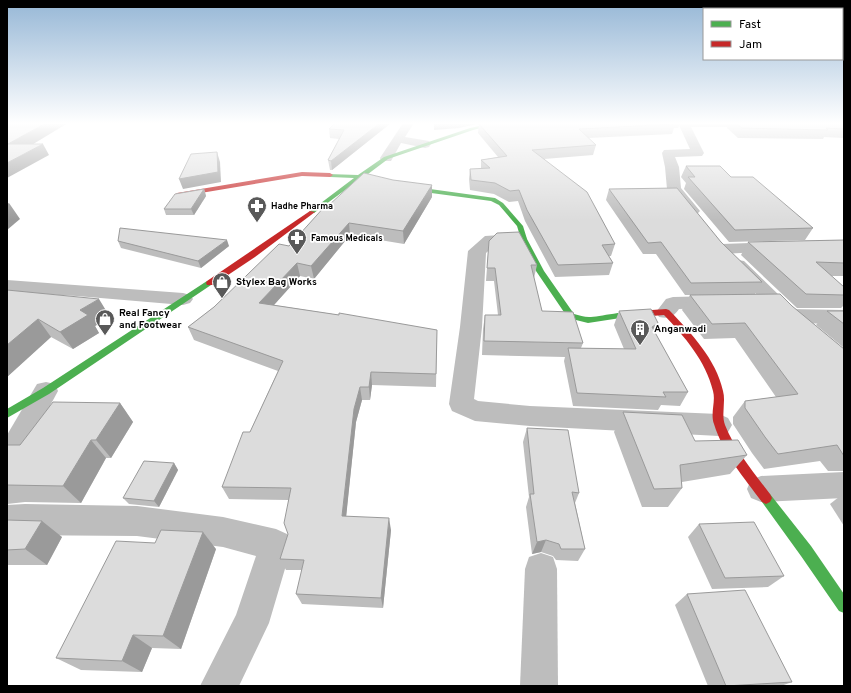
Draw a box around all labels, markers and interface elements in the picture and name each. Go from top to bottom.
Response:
legend [703,8,843,60]
text: Fast [739,17,761,33]
text: Jam [739,37,762,53]
pharmacy icon: Hadhe Pharma [246,195,268,223]
place label: Hadhe Pharma [271,201,333,212]
pharmacy icon: Famous Medicals [286,227,308,255]
place label: Famous Medicals [311,233,383,244]
shop icon: Stylex Bag Works [211,271,233,299]
place label: Stylex Bag Works [236,276,317,289]
place label: Real Fancy and Footwear [119,307,182,332]
shop icon: Real Fancy and Footwear [94,308,116,336]
building icon: Anganwadi [629,318,651,346]
place label: Anganwadi [654,323,706,336]

